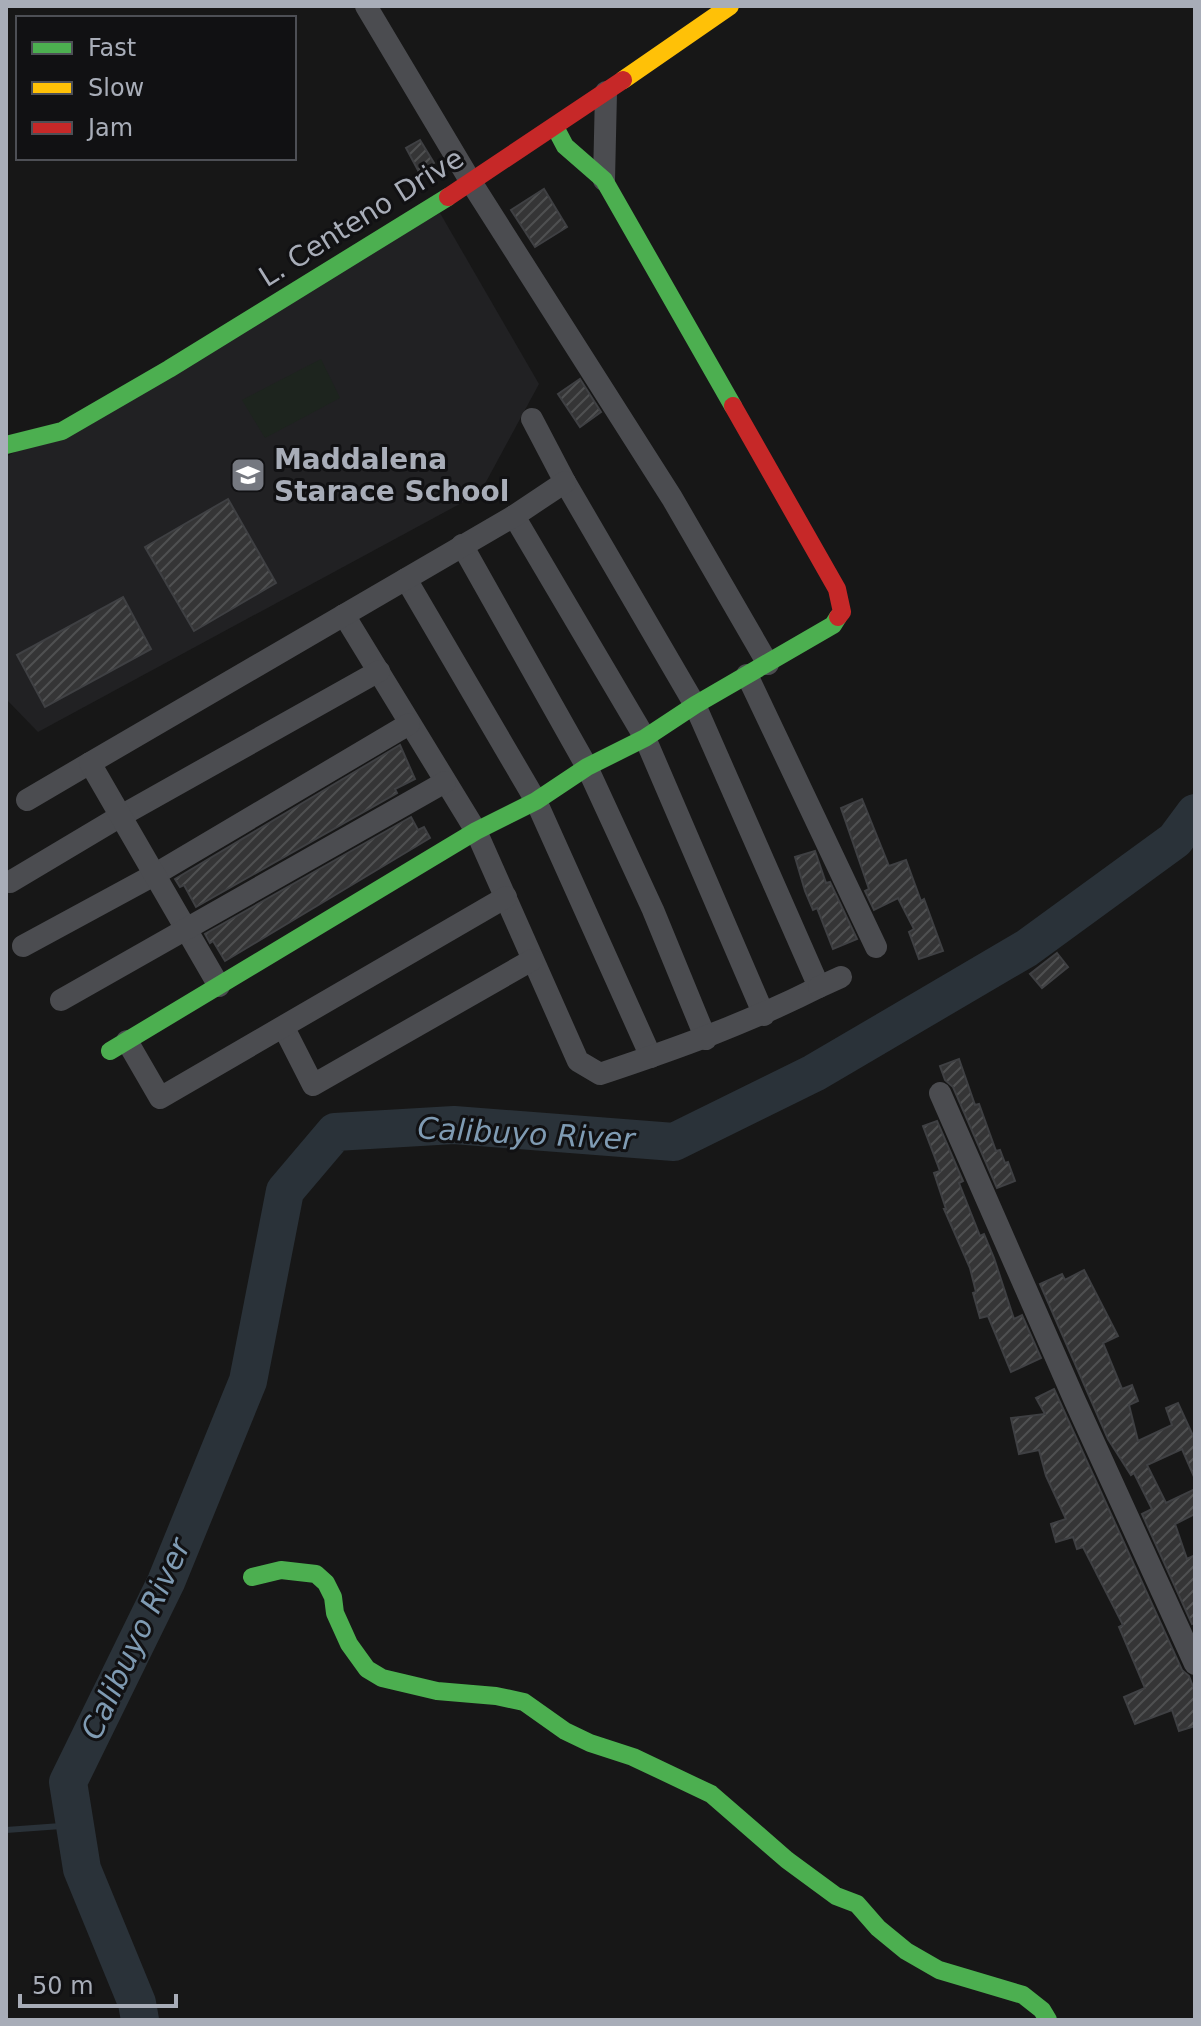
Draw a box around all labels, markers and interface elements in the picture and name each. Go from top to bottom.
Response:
legend [16,16,296,160]
text: Fast [88,34,136,62]
text: Slow [88,74,144,102]
text: Jam [86,114,133,142]
street label: L. Centeno Drive [253,141,469,294]
place label: Maddalena Starace School [274,443,509,508]
school or university icon: Maddalena Starace School [229,456,267,494]
water label: Calibuyo River [417,1110,637,1157]
water label: Calibuyo River [74,1531,198,1745]
scale bar [20,1958,176,2008]
text: 50 m [32,1972,94,2000]

